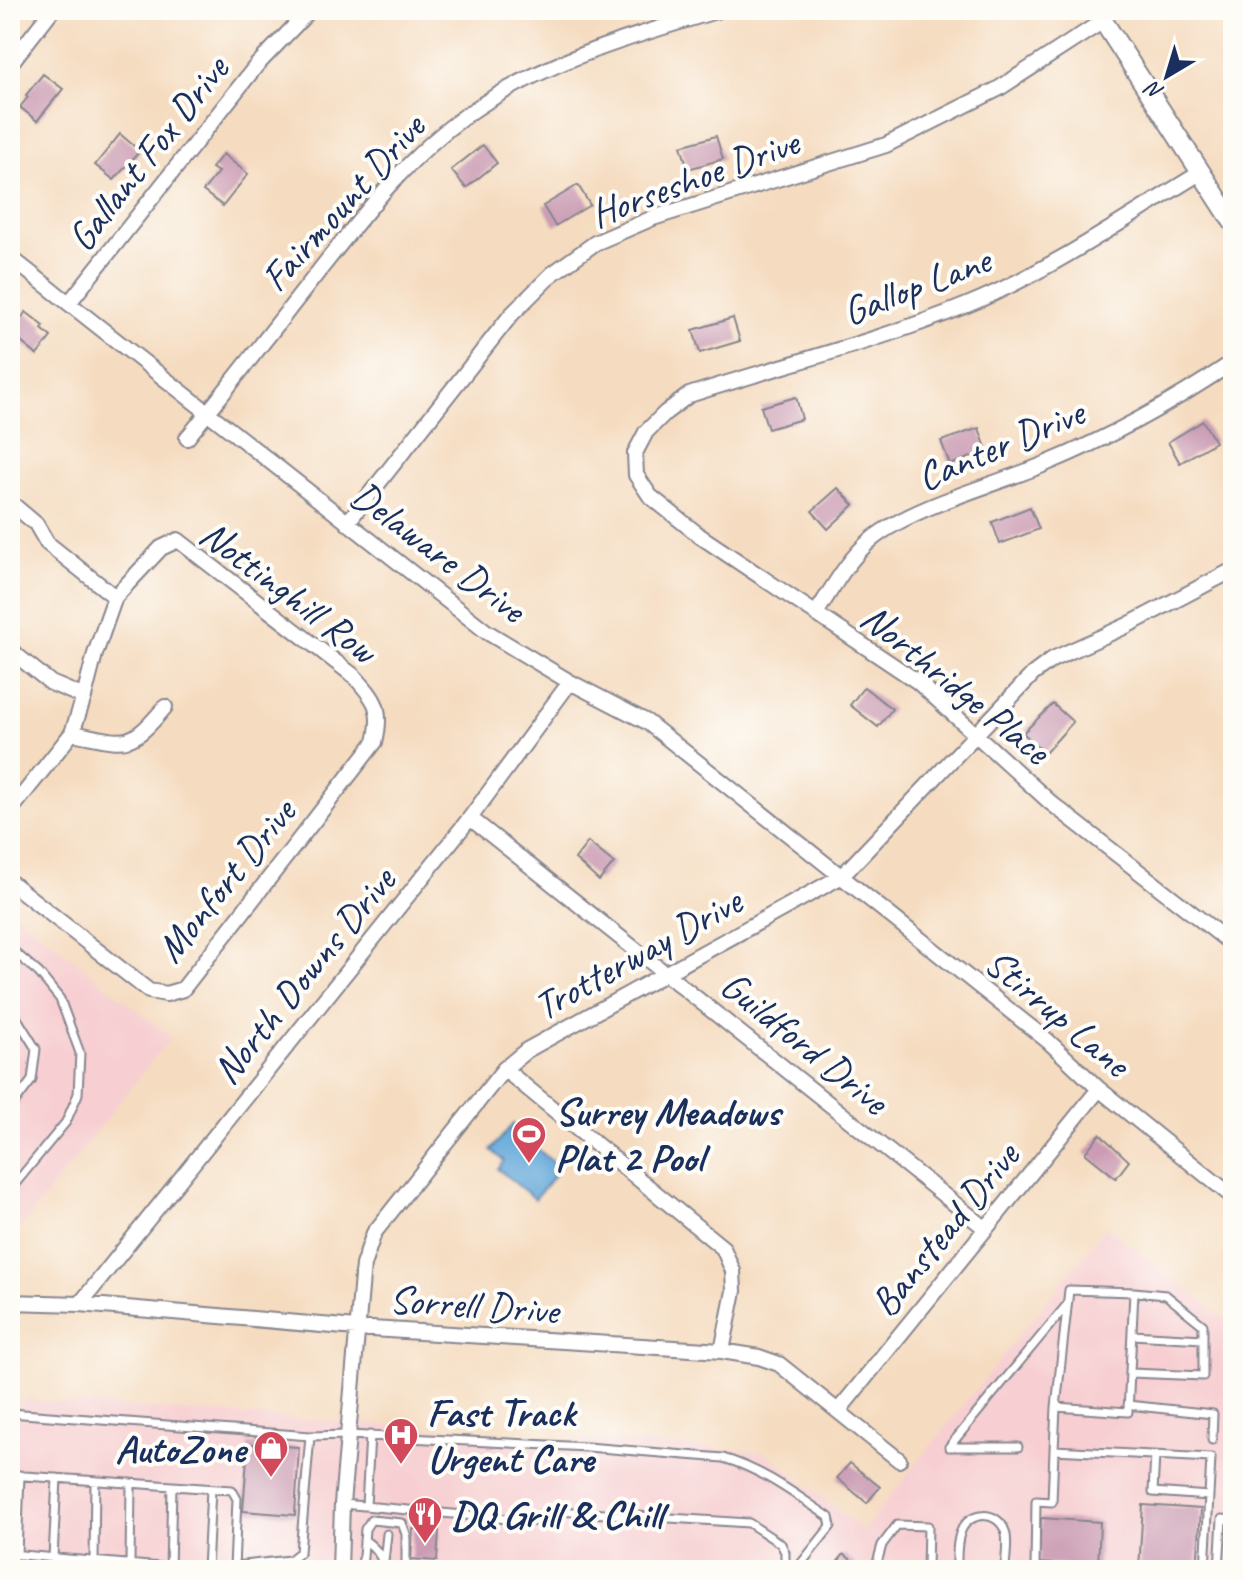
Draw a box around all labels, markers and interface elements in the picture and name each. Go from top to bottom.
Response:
north arrow [1127,36,1207,116]
street label: Gallant Fox Drive [56,44,241,261]
text: N [1139,74,1169,106]
street label: Fairmount Drive [250,101,438,302]
street label: Horseshoe Drive [583,116,808,239]
street label: Gallop Lane [836,234,1000,337]
street label: Canter Drive [909,386,1094,502]
street label: Delaware Drive [341,470,538,635]
street label: Nottinghill Row [190,509,390,677]
street label: Northridge Place [851,592,1062,777]
street label: Monfort Drive [145,787,309,972]
street label: North Downs Drive [201,855,408,1094]
street label: Trotterway Drive [525,875,753,1031]
street label: Stirrup Lane [975,938,1142,1090]
street label: Guildford Drive [710,960,901,1127]
place label: Surrey Meadows Plat 2 Pool [555,1087,784,1183]
sports icon: Surrey Meadows Plat 2 Pool [510,1115,548,1165]
street label: Banstead Drive [860,1130,1032,1327]
street label: Sorrell Drive [388,1274,563,1336]
place label: Fast Track Urgent Care [427,1388,596,1484]
hospital icon: Fast Track Urgent Care [382,1416,420,1466]
place label: AutoZone [115,1424,249,1474]
shop icon: AutoZone [252,1429,290,1479]
place label: DQ Grill & Chill [451,1490,670,1540]
restaurant icon: DQ Grill & Chill [406,1495,444,1545]

